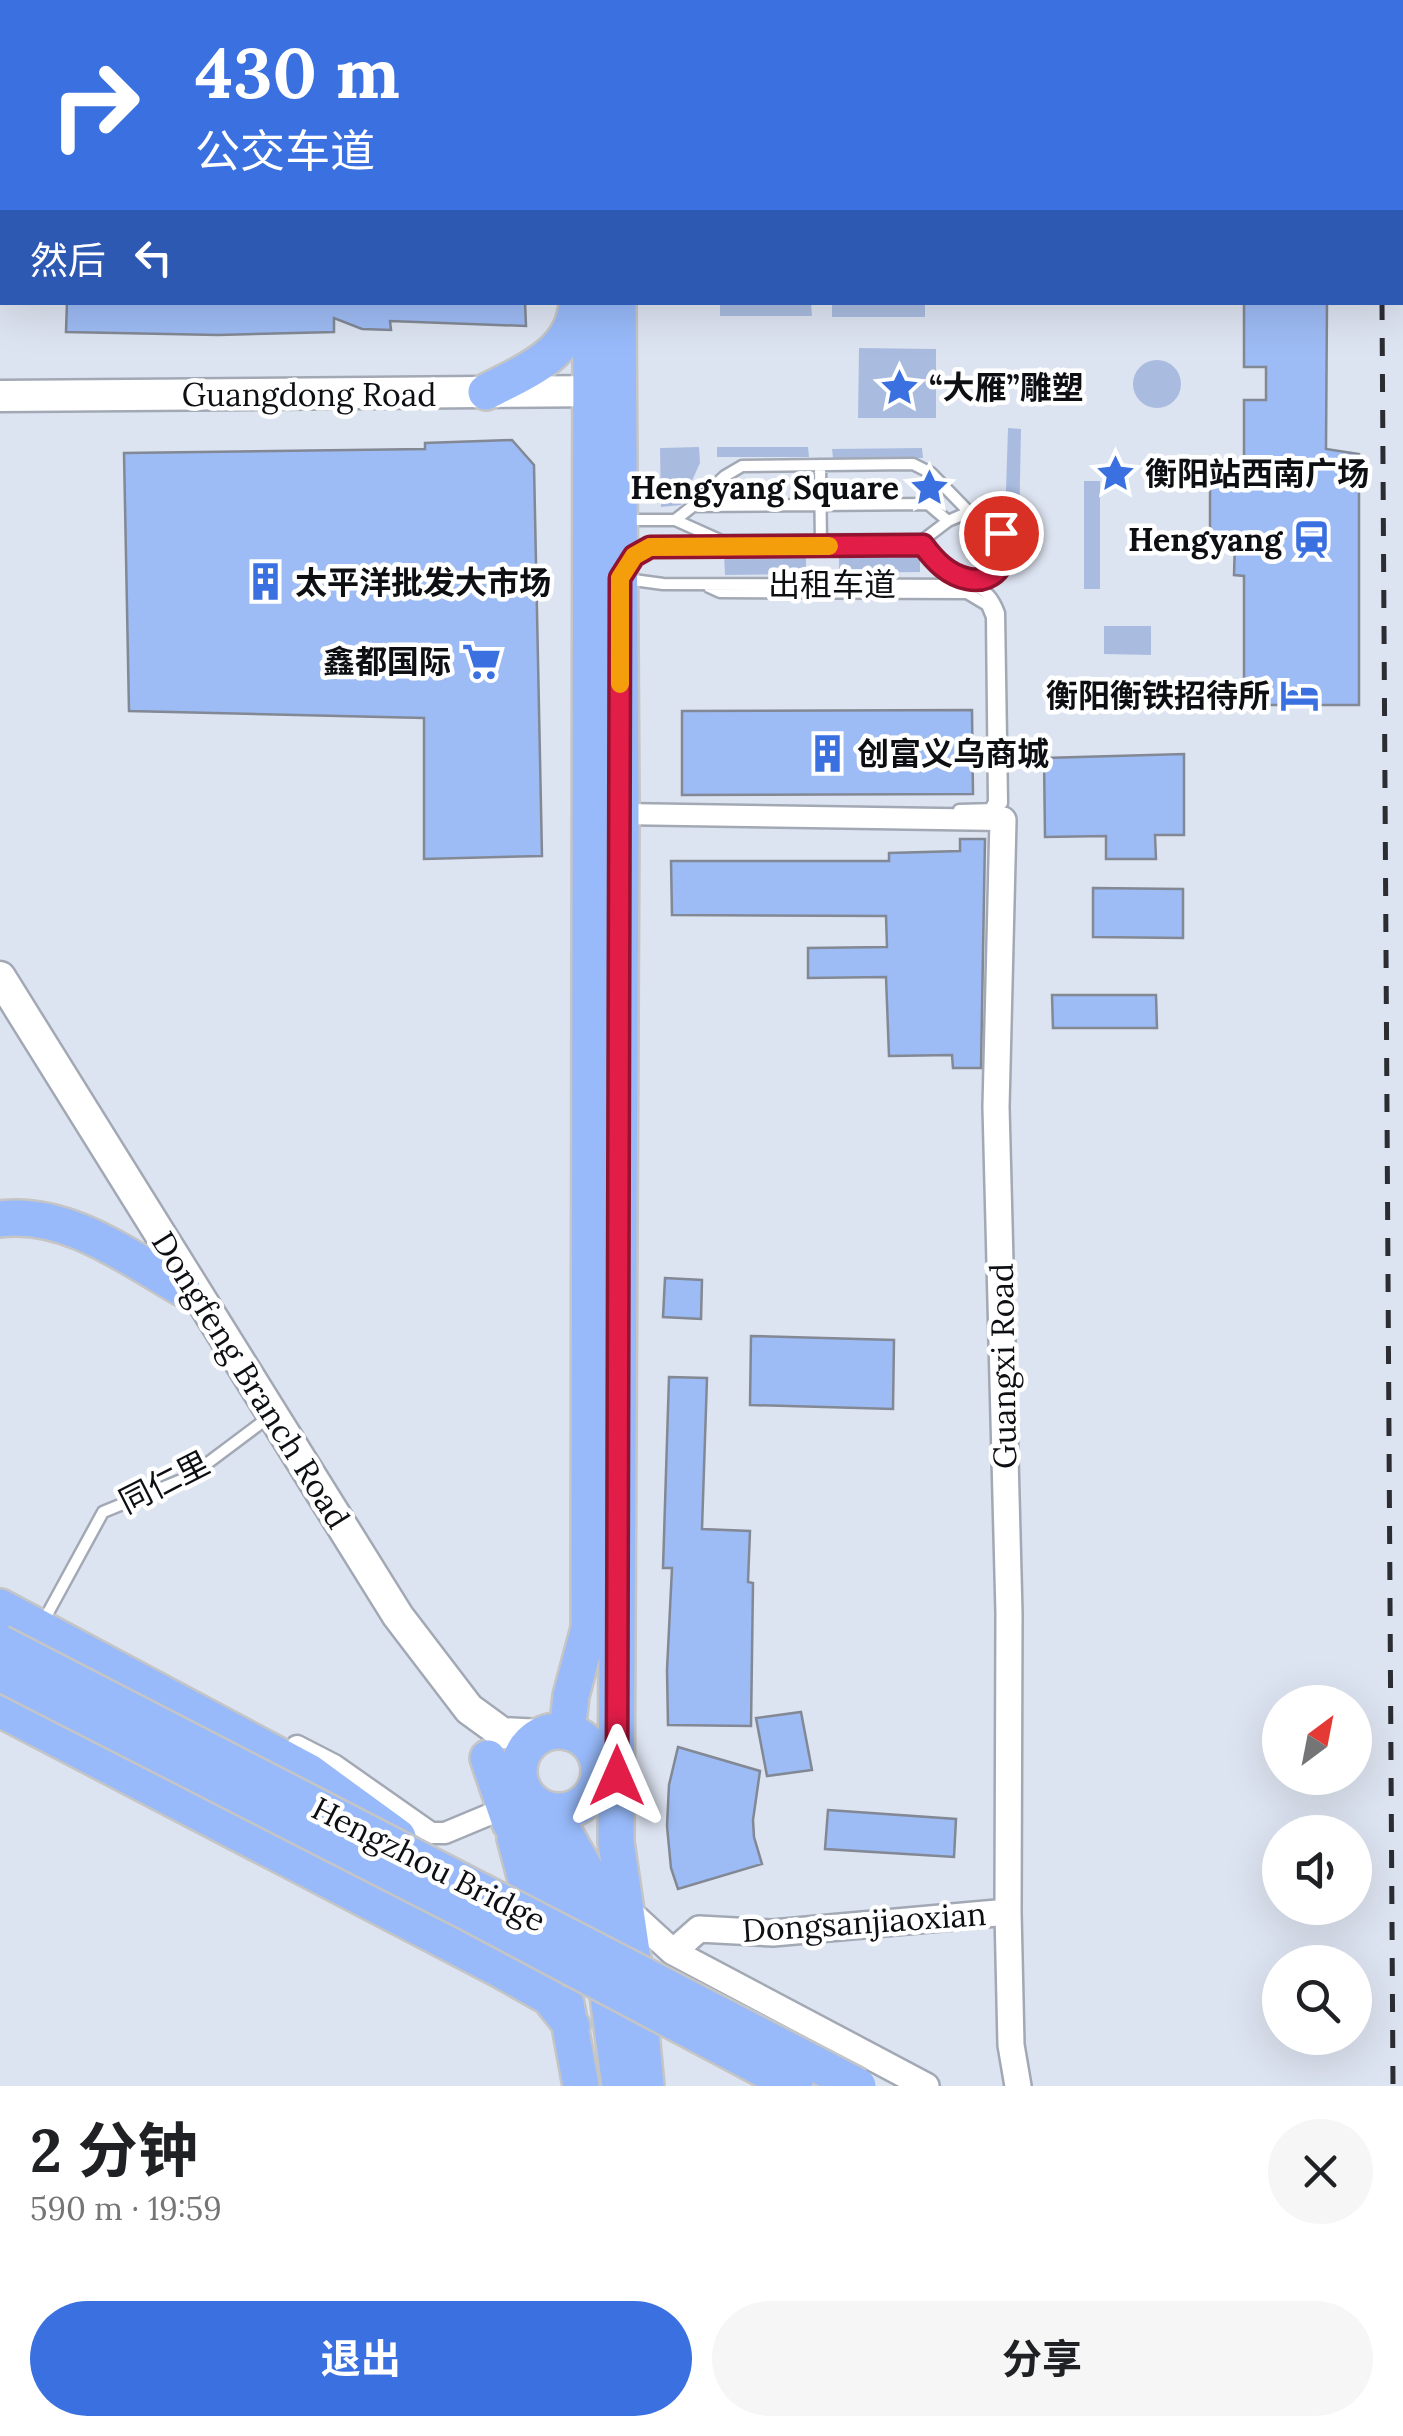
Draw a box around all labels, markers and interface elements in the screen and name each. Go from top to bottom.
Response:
text: 430 m [195,28,400,117]
icon: right [30,40,160,170]
text: 公交车道 [195,122,375,179]
icon: left [126,230,181,285]
text: 然后 [30,236,106,284]
place icon: “大雁”雕塑 [878,366,920,408]
place label: “大雁”雕塑 [929,367,1084,408]
street label: Guangdong Road [182,374,436,415]
place icon: 衡阳站西南广场 [1094,452,1136,494]
place label: 衡阳站西南广场 [1145,453,1369,494]
place icon: Hengyang Square [908,466,950,508]
place label: Hengyang Square [630,467,899,508]
pin [959,491,1044,576]
icon: arrive [974,506,1029,561]
station icon: Hengyang [1291,518,1333,560]
place label: Hengyang [1128,519,1283,560]
building icon: 太平洋批发大市场 [244,561,286,603]
place label: 太平洋批发大市场 [295,562,551,603]
street label: 出租车道 [768,564,896,605]
supermarket icon: 鑫都国际 [460,640,502,682]
place label: 鑫都国际 [323,641,451,682]
hotel icon: 衡阳衡铁招待所 [1279,674,1321,716]
place label: 衡阳衡铁招待所 [1046,675,1270,716]
building icon: 创富义乌商城 [806,732,848,774]
place label: 创富义乌商城 [857,733,1049,774]
street label: Dongfeng Branch Road [143,1224,359,1536]
street label: Guangxi Road [981,1263,1025,1469]
street label: 同仁里 [112,1442,216,1522]
north arrow [1262,1685,1372,1795]
map controls [1262,1685,1372,2055]
position arrow [565,1724,669,1828]
street label: Hengzhou Bridge [305,1787,553,1941]
button: sound [1262,1815,1372,1925]
street label: Dongsanjiaoxian [741,1893,987,1951]
button: search [1262,1945,1372,2055]
text: 2 分钟 [30,2112,198,2188]
button: close [1268,2119,1373,2224]
text: 590 m · 19:59 [30,2188,222,2229]
button: 退出 [30,2301,692,2416]
button: 分享 [712,2301,1373,2416]

